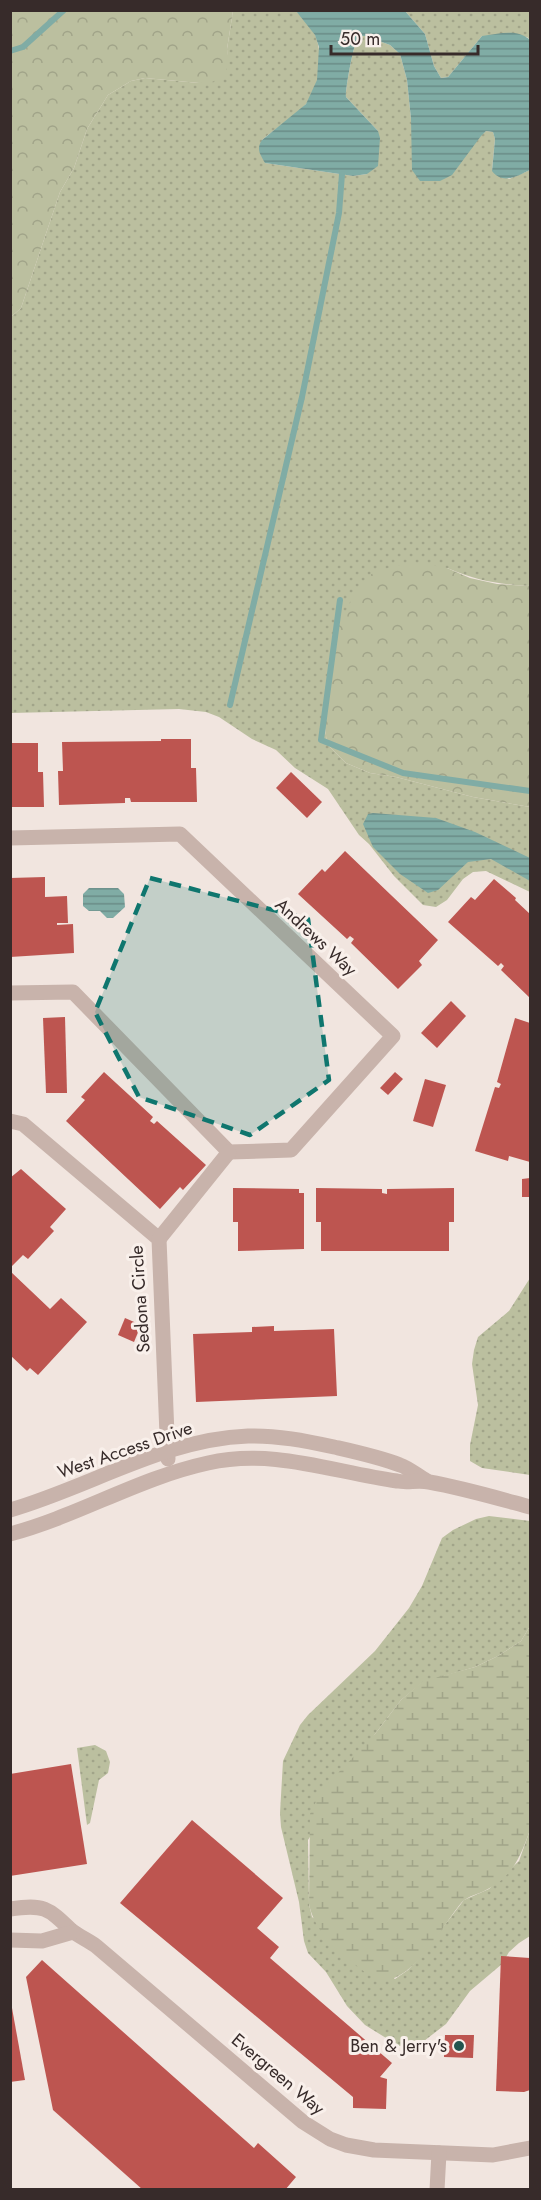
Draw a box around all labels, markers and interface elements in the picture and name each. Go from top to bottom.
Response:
scale bar [331,18,478,56]
text: 50 m [340,26,380,52]
street label: Andrews Way [269,892,363,982]
street label: Sedona Circle [123,1244,157,1354]
street label: West Access Drive [54,1415,196,1485]
street label: Evergreen Way [226,2027,330,2121]
place label: Ben & Jerry's [350,2033,447,2059]
marker: Ben & Jerry's [452,2039,466,2053]

